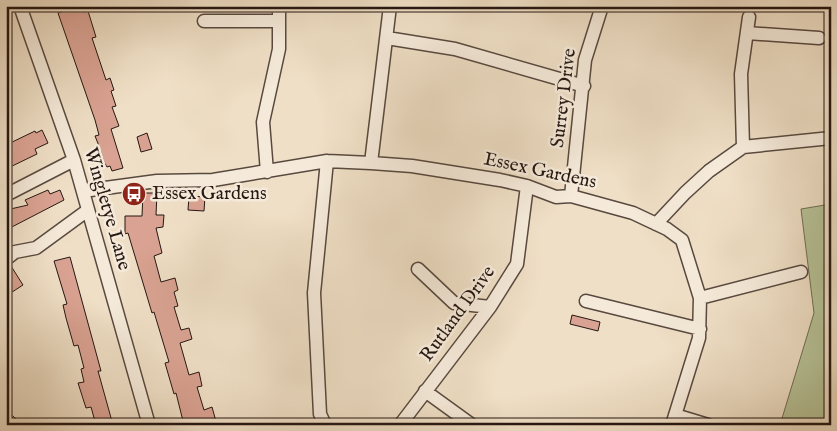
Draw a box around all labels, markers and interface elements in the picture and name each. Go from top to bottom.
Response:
street label: Surrey Drive [546,47,582,149]
street label: Wingletye Lane [78,145,136,273]
street label: Essex Gardens [481,147,599,195]
bus stop icon: Essex Gardens [121,181,147,207]
place label: Essex Gardens [152,182,267,206]
street label: Rutland Drive [415,261,501,367]

